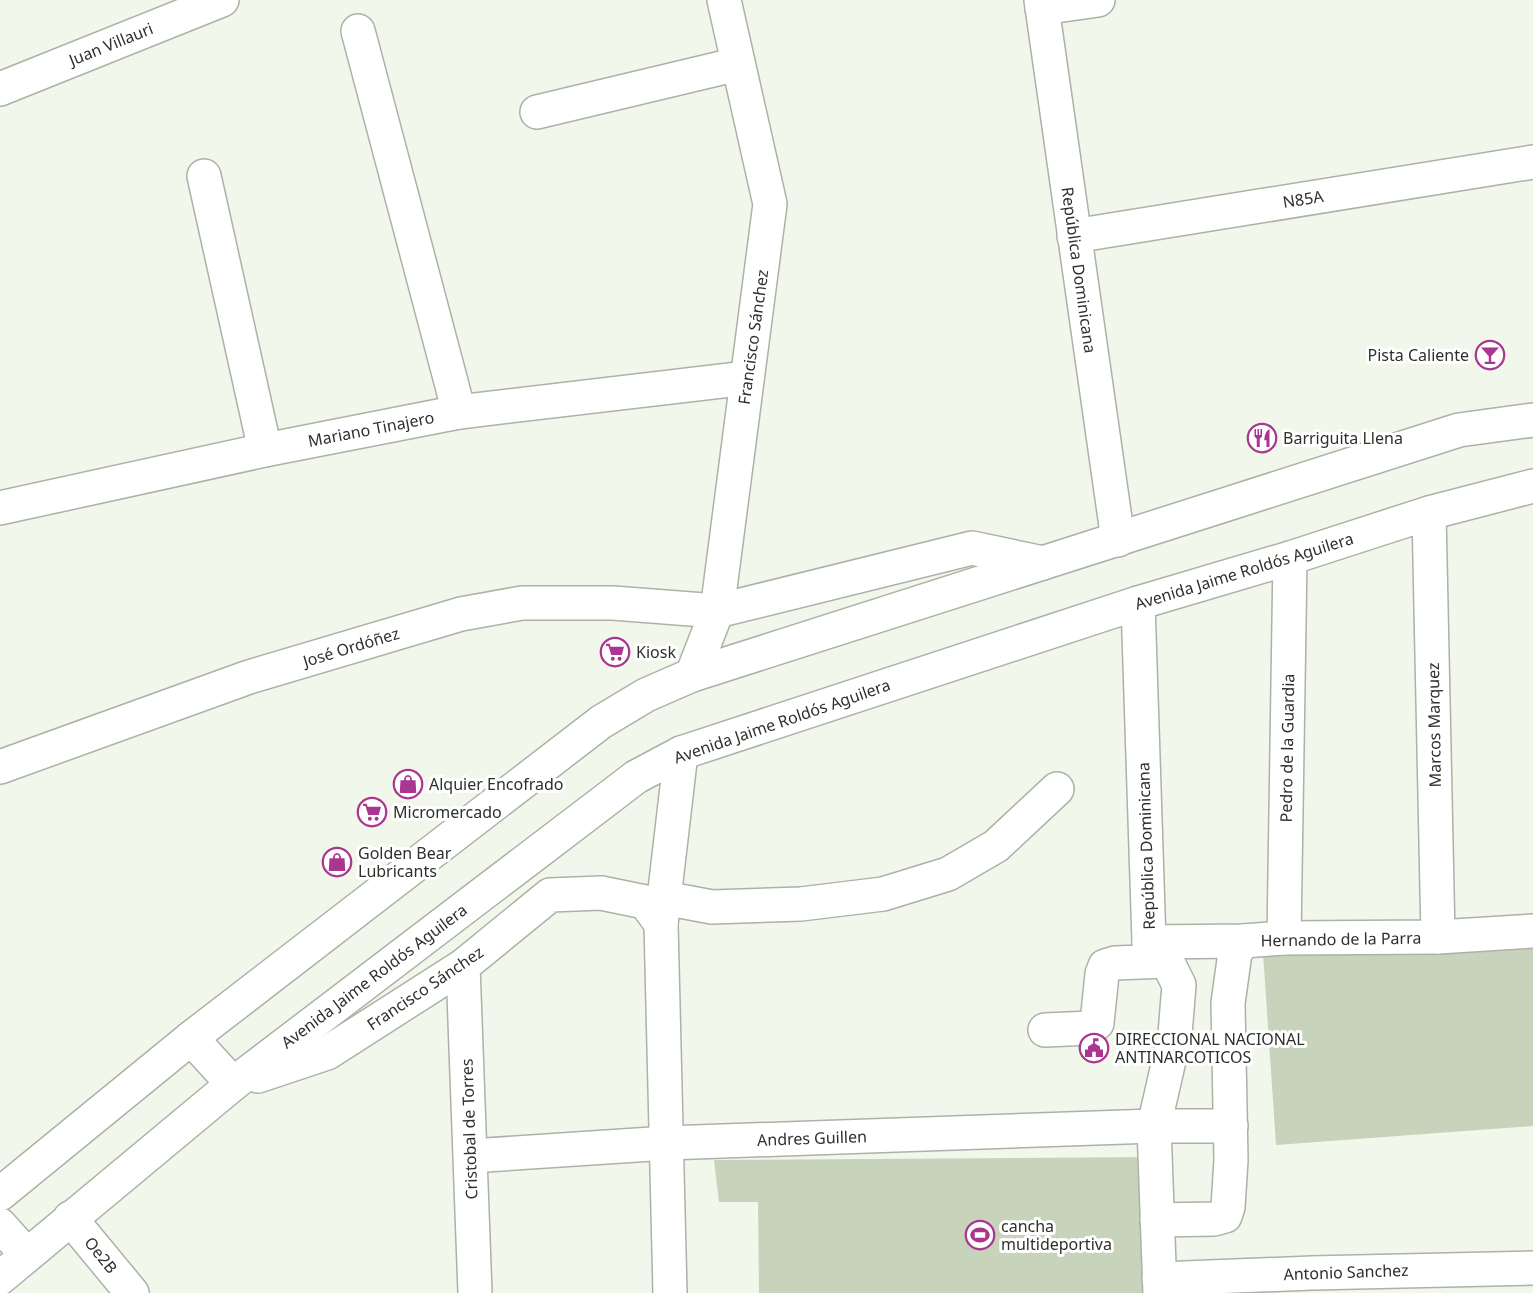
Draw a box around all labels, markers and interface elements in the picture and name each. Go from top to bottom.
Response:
street label: Juan Villauri [64,17,156,72]
street label: República Dominicana [1056,185,1102,355]
street label: N85A [1281,185,1326,213]
street label: Francisco Sánchez [733,268,773,406]
bar icon: Pista Caliente [1474,339,1506,371]
place label: Pista Caliente [1368,344,1469,366]
street label: Mariano Tinajero [306,406,436,452]
restaurant icon: Barriguita Llena [1246,422,1278,454]
place label: Barriguita Llena [1283,427,1403,449]
street label: Avenida Jaime Roldós Aguilera [1132,527,1356,615]
street label: José Ordóñez [298,622,402,673]
supermarket icon: Kiosk [599,636,631,668]
place label: Kiosk [636,641,676,663]
street label: Marcos Marquez [1422,662,1446,788]
street label: Pedro de la Guardia [1275,673,1299,823]
street label: Avenida Jaime Roldós Aguilera [671,674,893,768]
street label: República Dominicana [1132,762,1160,930]
shop icon: Alquier Encofrado [392,768,424,800]
place label: Alquier Encofrado [429,773,563,795]
supermarket icon: Micromercado [356,796,388,828]
place label: Micromercado [393,801,502,823]
place label: Golden Bear Lubricants [358,842,452,882]
shop icon: Golden Bear Lubricants [321,846,353,878]
street label: Avenida Jaime Roldós Aguilera [276,899,472,1053]
street label: Hernando de la Parra [1260,927,1422,951]
street label: Francisco Sánchez [362,941,488,1035]
place label: DIRECCIONAL NACIONAL ANTINARCOTICOS [1115,1028,1305,1068]
public building icon: DIRECCIONAL NACIONAL ANTINARCOTICOS [1078,1032,1110,1064]
street label: Cristobal de Torres [456,1058,482,1200]
street label: Andres Guillen [757,1125,867,1151]
place label: cancha multideportiva [1001,1215,1112,1255]
sports icon: cancha multideportiva [964,1219,996,1251]
street label: Oe2B [80,1232,122,1278]
street label: Antonio Sanchez [1283,1259,1409,1285]

